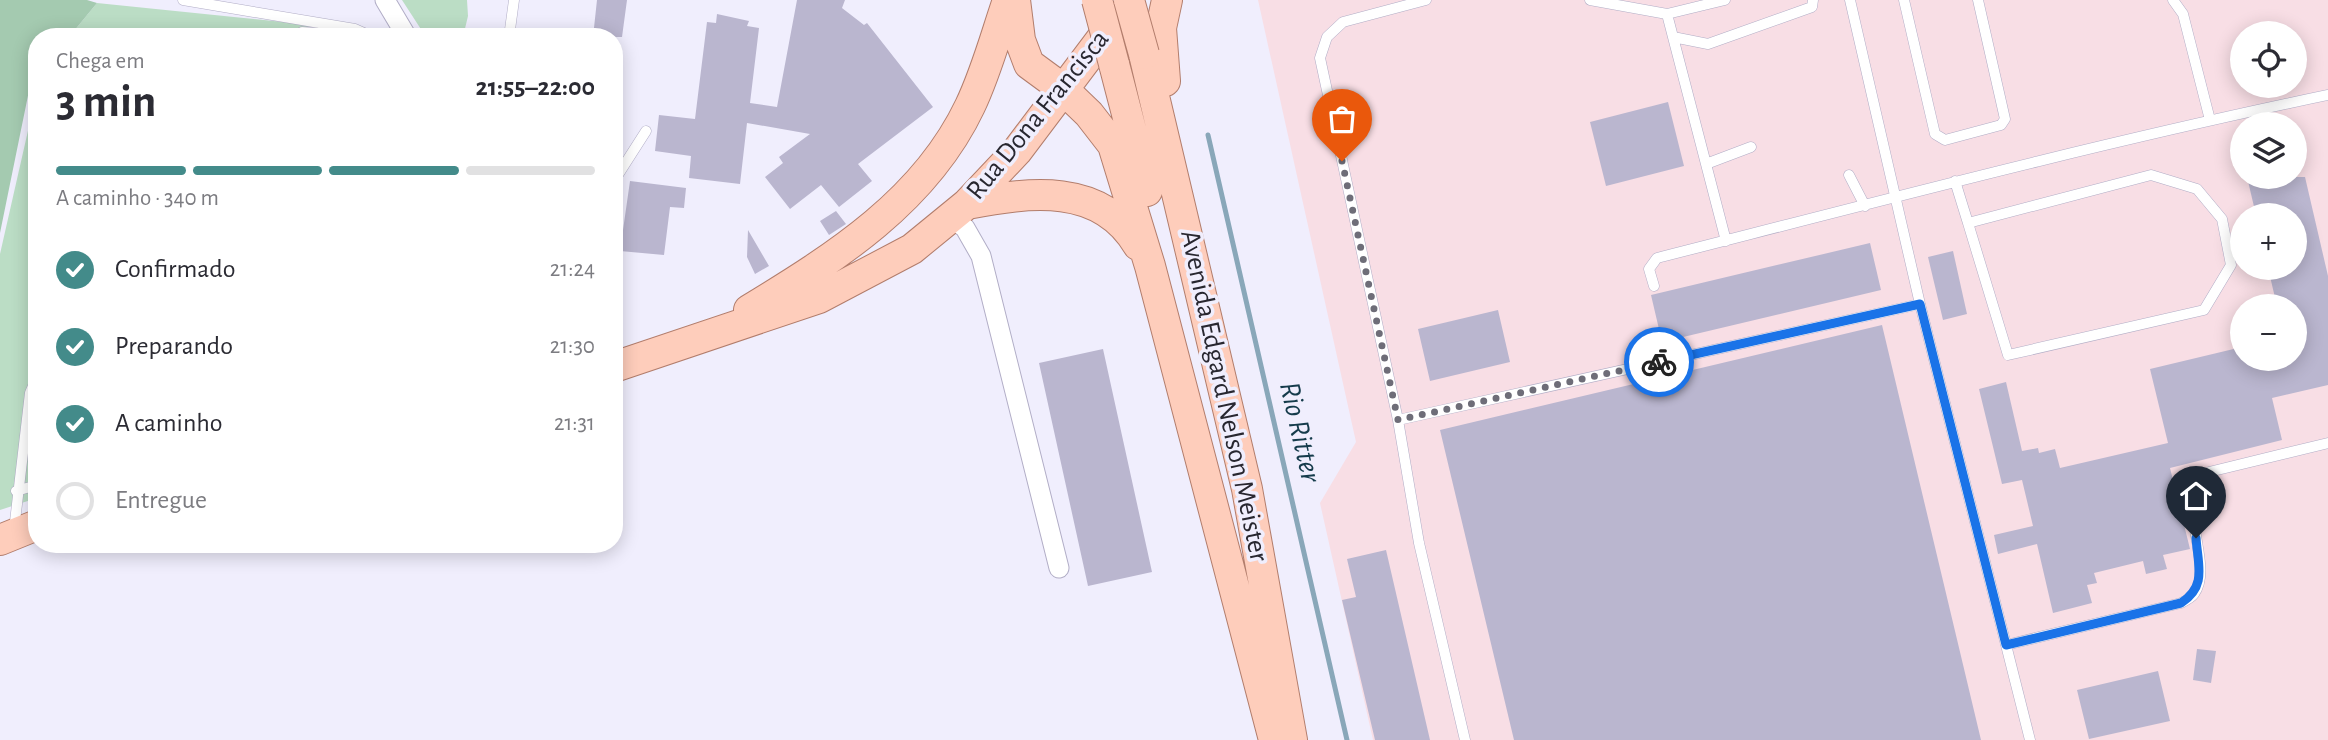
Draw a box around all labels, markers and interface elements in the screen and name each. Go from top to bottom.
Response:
map controls [2230,21,2307,371]
button: locate [2230,21,2307,98]
street label: Rua Dona Francisca [961,25,1115,205]
text: Chega em [56,50,145,73]
text: 21:55–22:00 [475,74,595,100]
text: 3 min [56,79,156,125]
pin [1312,89,1372,161]
icon: bag [1323,100,1361,138]
button: layers [2230,112,2307,189]
text: A caminho · 340 m [56,187,219,210]
button: + [2230,203,2307,280]
street label: Avenida Edgard Nelson Meister [1175,228,1273,564]
icon: check [56,251,94,289]
text: Confirmado [115,256,236,282]
text: 21:24 [550,258,595,281]
button: − [2230,294,2307,371]
courier [1624,327,1694,397]
icon: check [56,328,94,366]
text: Preparando [115,333,233,359]
text: 21:30 [550,335,595,358]
icon: bike [1640,343,1678,381]
water label: Rio Ritter [1274,379,1326,486]
icon: check [56,405,94,443]
text: A caminho [115,410,223,436]
text: 21:31 [554,412,595,435]
pin [2166,466,2226,538]
icon: home [2177,477,2215,515]
text: Entregue [115,487,207,513]

